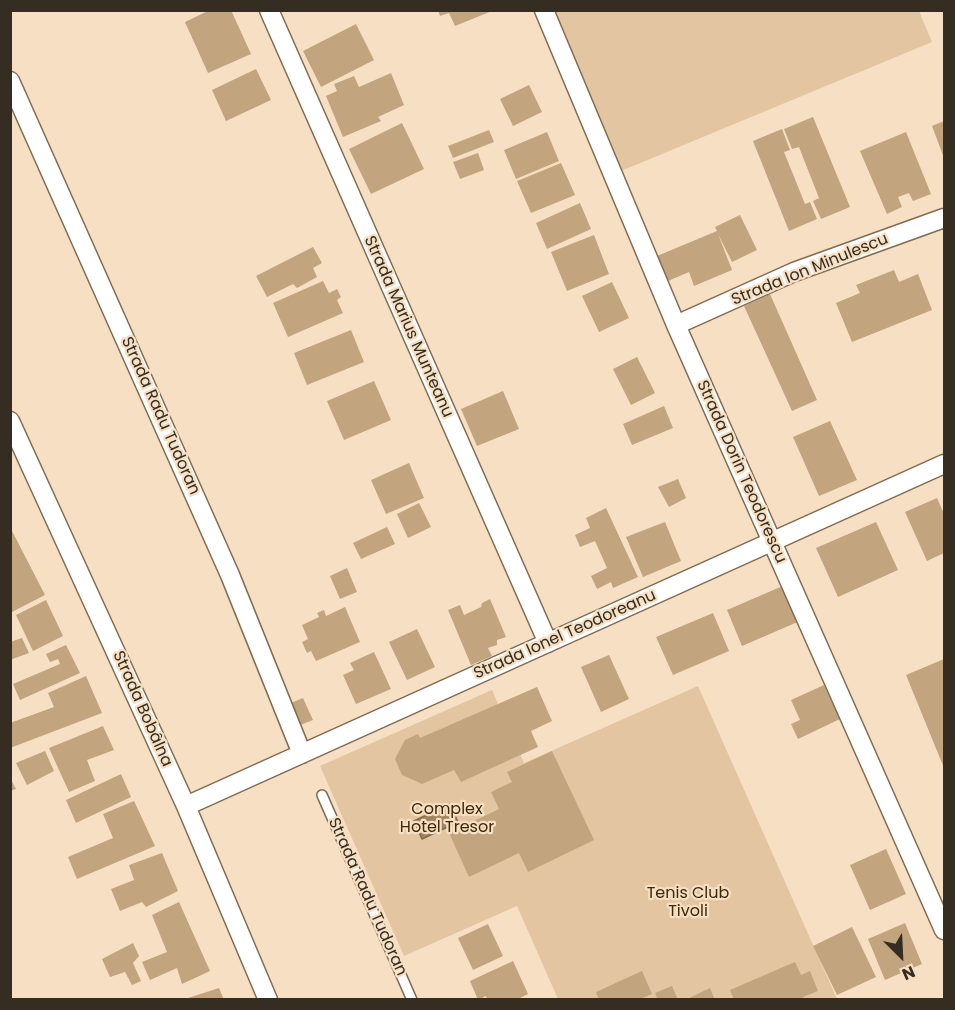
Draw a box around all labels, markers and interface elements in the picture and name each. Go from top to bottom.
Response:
street label: Strada Ion Minulescu [729,230,891,310]
street label: Strada Marius Munteanu [359,233,457,421]
street label: Strada Radu Tudoran [117,334,203,498]
street label: Strada Dorin Teodorescu [692,378,790,566]
street label: Strada Ionel Teodoreanu [471,586,659,684]
street label: Strada Bobâlna [108,648,176,770]
park label: Complex Hotel Tresor [400,800,494,838]
street label: Strada Radu Tudoran [324,815,410,979]
park label: Tenis Club Tivoli [647,884,729,922]
north arrow [871,926,931,986]
text: N [898,960,919,986]

